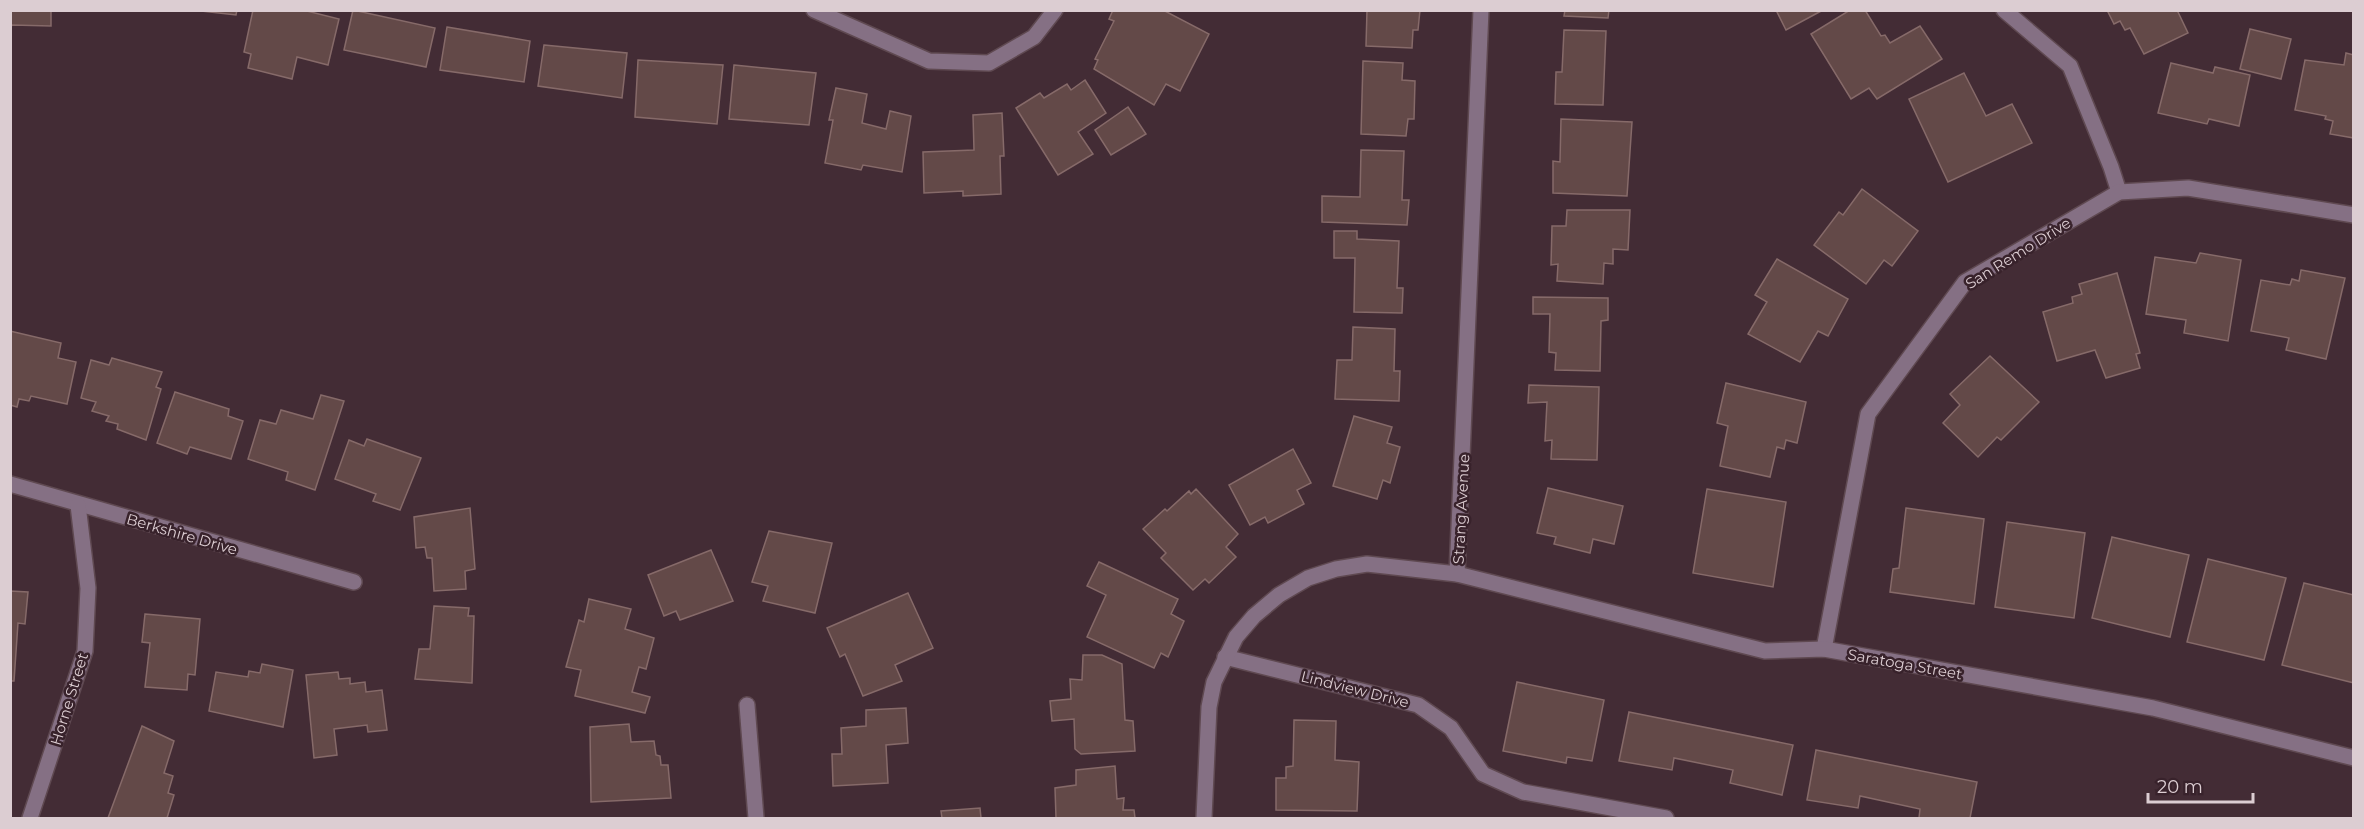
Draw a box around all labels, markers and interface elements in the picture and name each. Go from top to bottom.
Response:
street label: San Remo Drive [1962,213,2074,293]
street label: Strang Avenue [1449,453,1473,565]
street label: Berkshire Drive [124,509,240,559]
street label: Saratoga Street [1846,645,1964,683]
street label: Horne Street [46,650,92,748]
street label: Lindview Drive [1299,666,1411,712]
scale bar [2148,766,2253,804]
text: 20 m [2157,776,2203,798]

